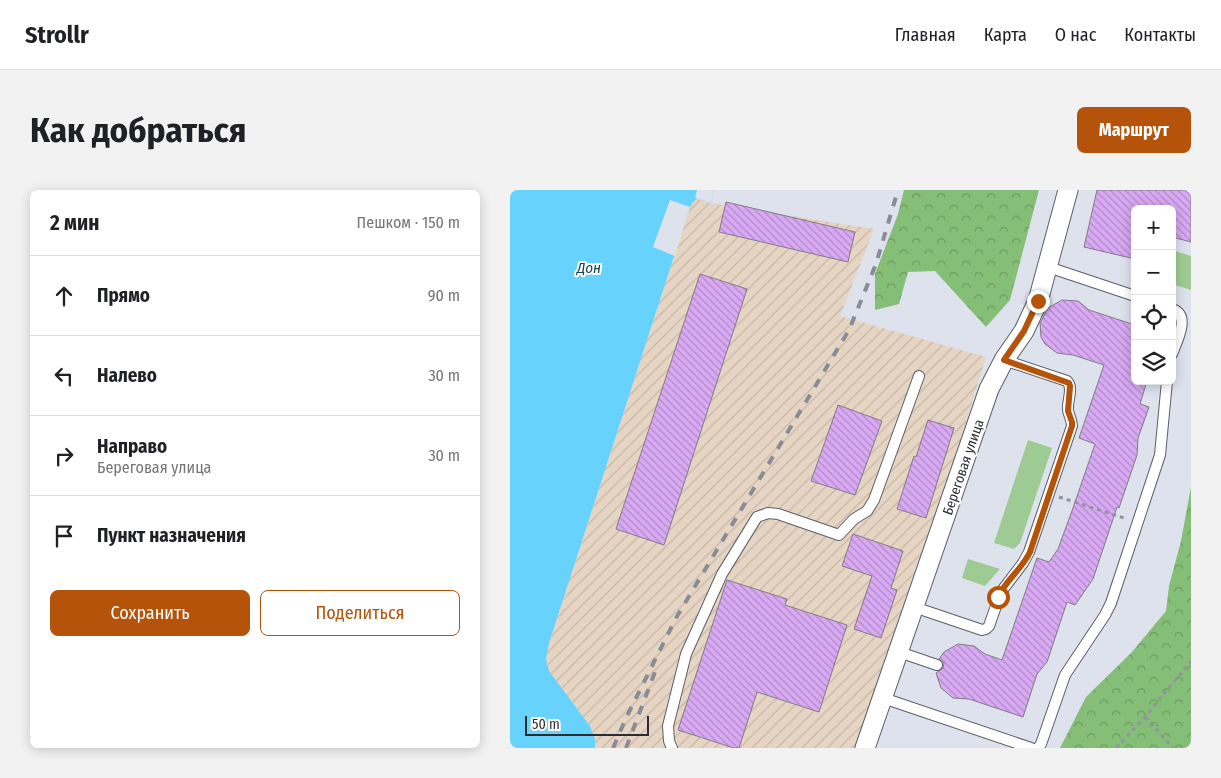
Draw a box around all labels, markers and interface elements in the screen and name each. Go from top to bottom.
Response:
text: Strollr [25,21,89,49]
text: Главная [895,24,956,46]
text: Карта [984,24,1027,46]
text: О нас [1055,24,1096,46]
text: Контакты [1124,24,1196,46]
button: Маршрут [1077,107,1191,153]
text: Как добраться [30,109,247,151]
map controls [1131,205,1176,385]
button: + [1131,205,1176,250]
text: 2 мин [50,210,99,236]
text: Пешком · 150 m [357,213,460,232]
button: − [1131,250,1176,295]
water label: Дон [575,259,601,277]
icon: ahead [50,282,78,310]
text: Прямо [97,284,150,307]
text: 90 m [428,286,460,305]
route end [1027,290,1050,313]
button: locate [1131,295,1176,340]
button: layers [1131,340,1176,385]
icon: left [50,362,78,390]
text: Налево [97,364,157,387]
text: 30 m [428,366,460,385]
street label: Береговая улица [939,417,988,517]
text: Направо [97,435,167,458]
icon: right [50,442,78,470]
text: 30 m [428,446,460,465]
text: Береговая улица [97,458,211,477]
icon: arrive [50,522,78,550]
text: Пункт назначения [97,524,246,547]
route start [987,586,1010,609]
button: Сохранить [50,590,250,636]
button: Поделиться [260,590,460,636]
scale bar [525,713,649,736]
text: 50 m [532,716,560,733]

